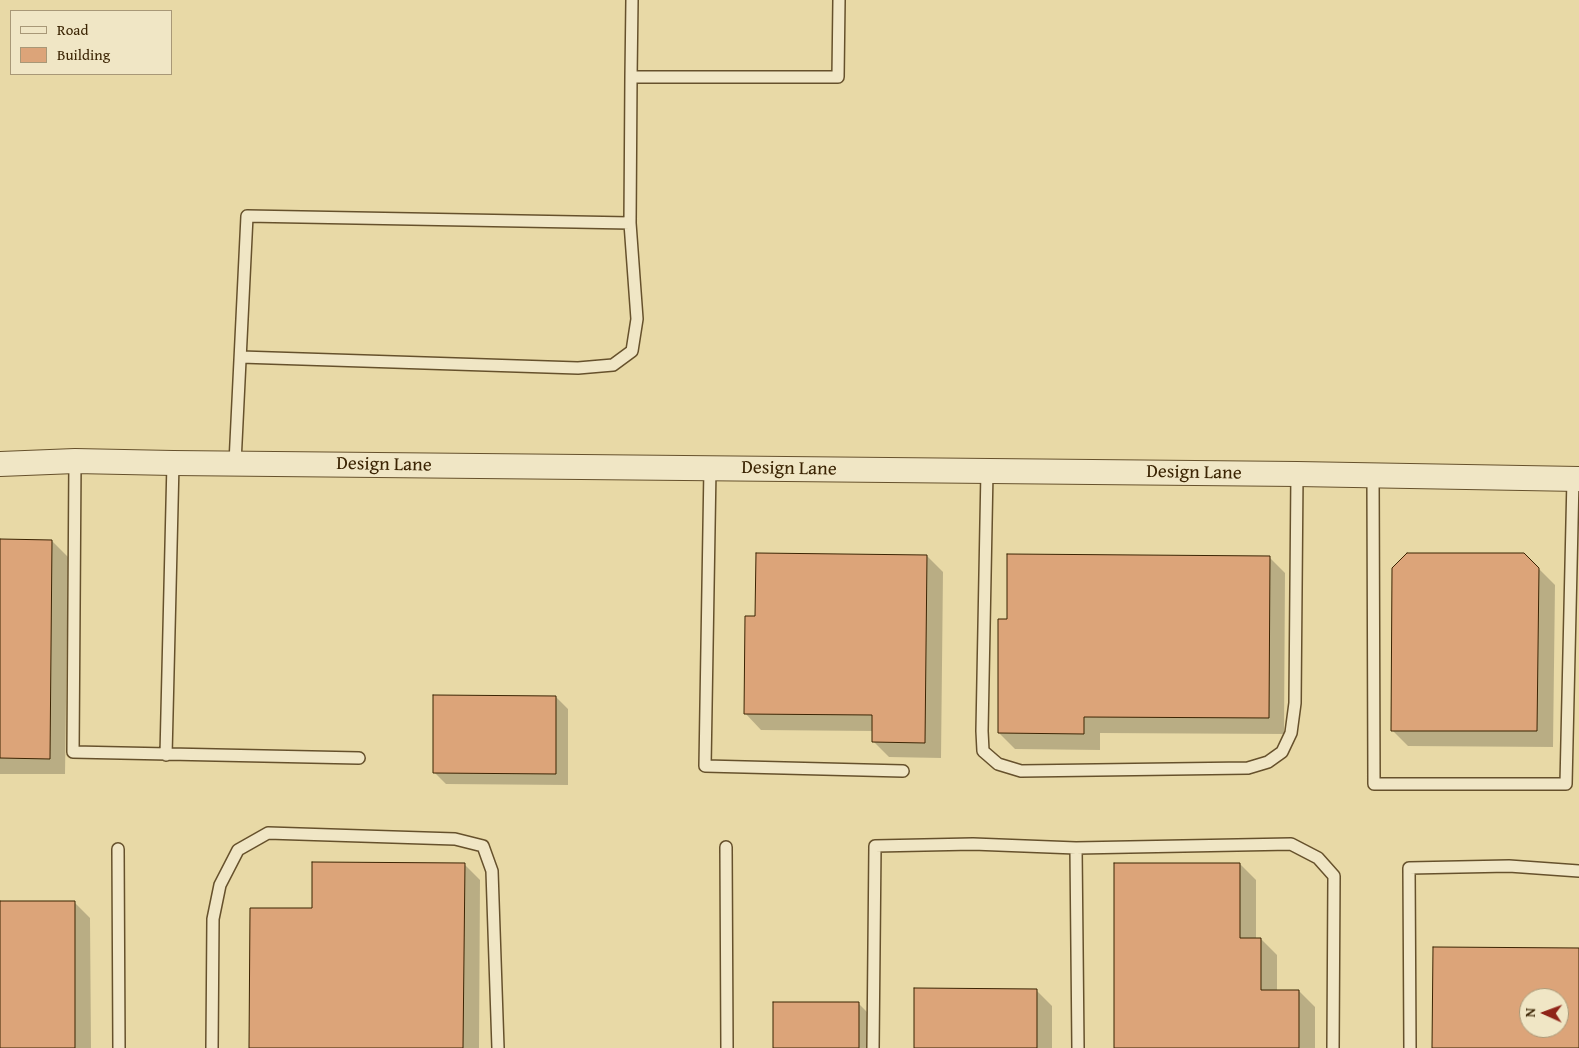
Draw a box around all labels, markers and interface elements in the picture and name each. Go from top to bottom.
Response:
legend [10,10,172,75]
text: Road [57,19,88,40]
text: Building [57,44,110,65]
street label: Design Lane [336,453,432,477]
street label: Design Lane [741,457,837,481]
street label: Design Lane [1146,461,1242,485]
north arrow [1519,988,1569,1038]
text: N [1520,1007,1540,1018]

